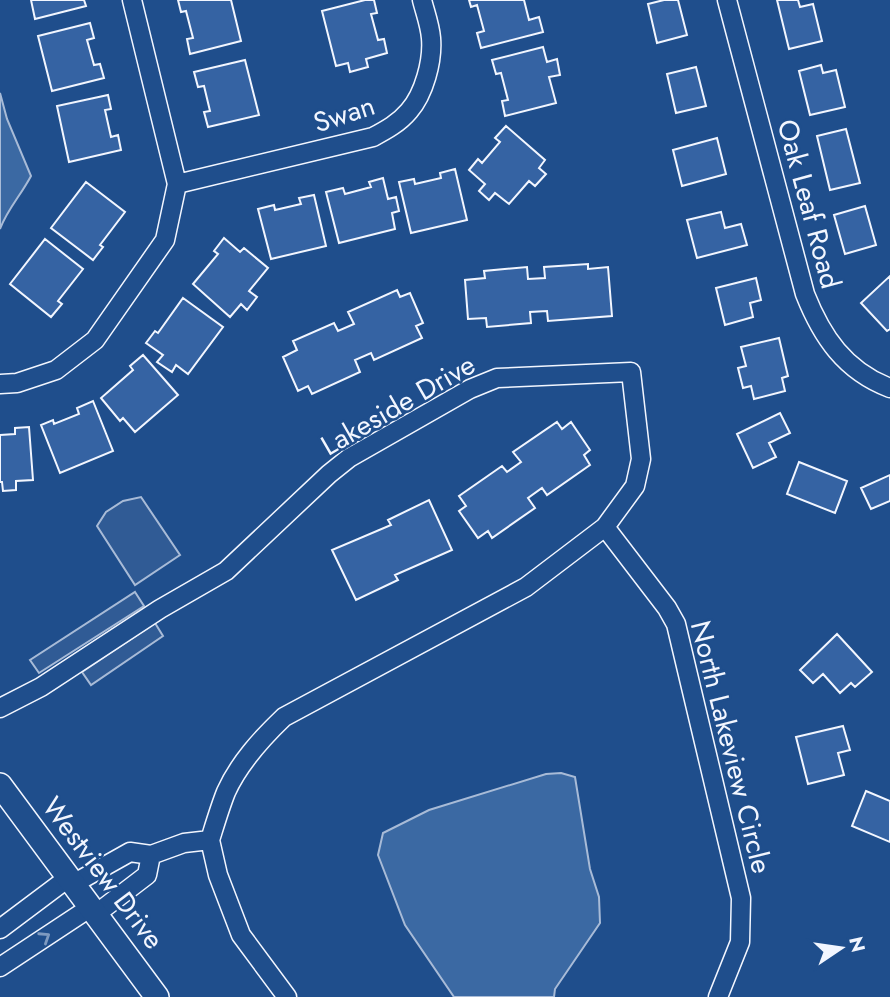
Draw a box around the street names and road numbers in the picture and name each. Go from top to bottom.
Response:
street label: Swan [308,85,380,143]
street label: Oak Leaf Road [767,115,851,293]
street label: Lakeside Drive [313,344,483,466]
street label: North Lakeview Circle [680,616,782,878]
street label: Westview Drive [32,788,174,958]

